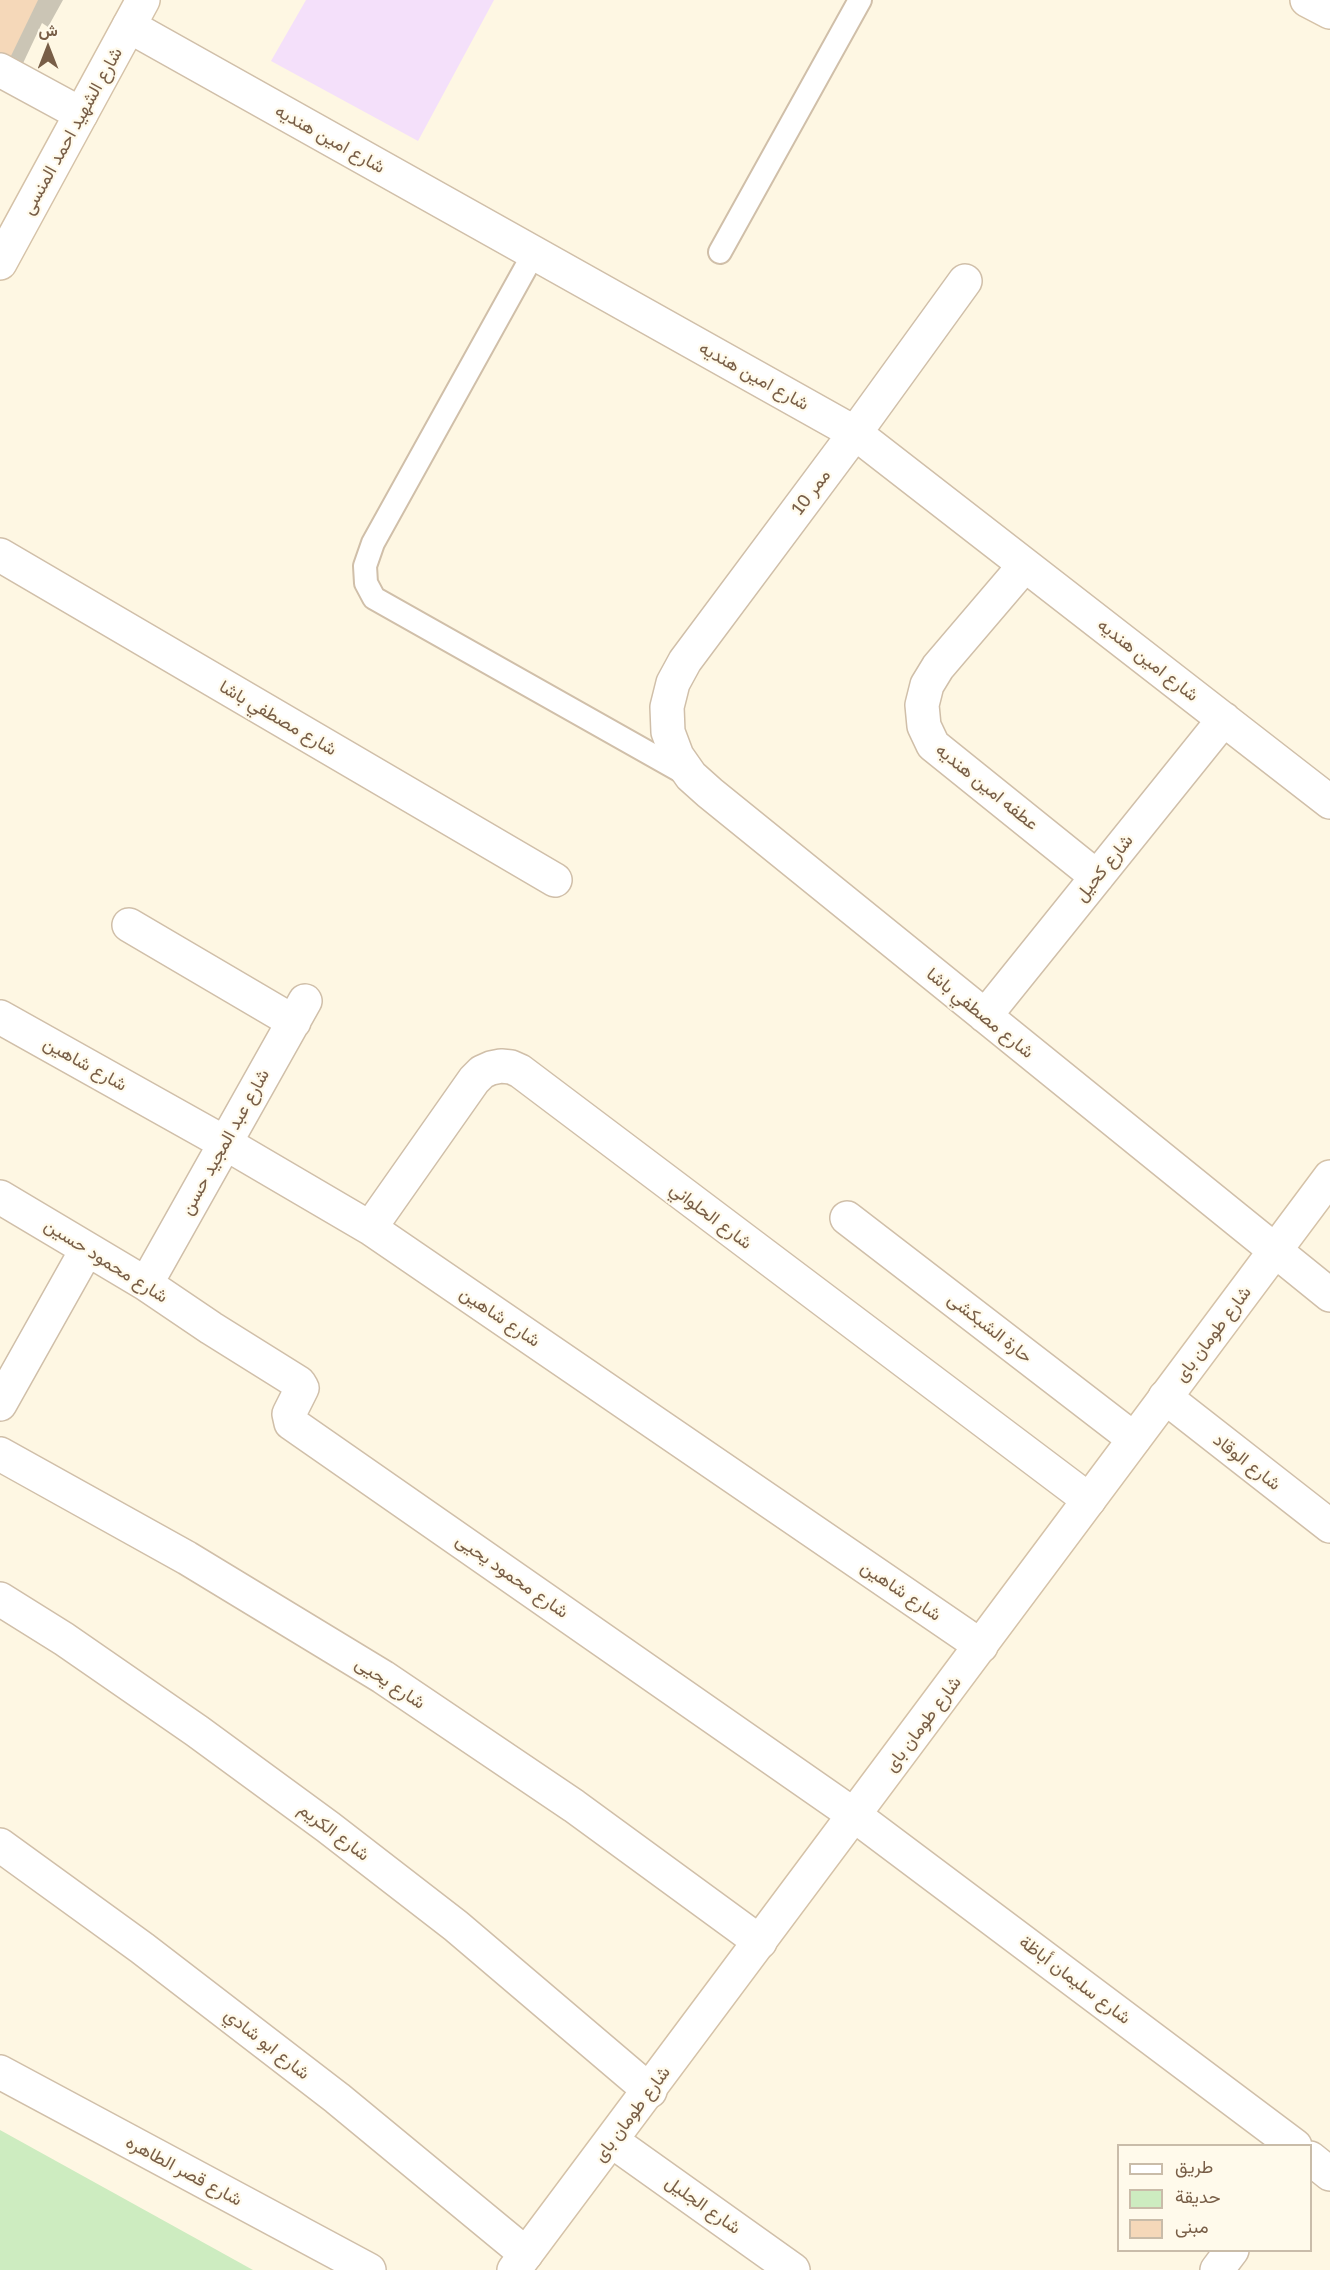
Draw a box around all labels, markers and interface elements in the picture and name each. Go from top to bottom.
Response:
north arrow [18,18,78,78]
text: ش [38,20,58,40]
street label: شارع الشهيد احمد المنسى [17,44,127,218]
street label: شارع امين هنديه [271,100,389,178]
street label: شارع امين هنديه [695,337,813,415]
street label: ممر 10 [787,465,835,519]
street label: شارع امين هنديه [1093,614,1203,706]
street label: شارع مصطفي باشا [215,676,341,760]
street label: عطفه امين هنديه [931,739,1043,835]
street label: شارع كحيل [1070,830,1138,906]
street label: شارع مصطفي باشا [922,963,1038,1063]
street label: شارع شاهين [39,1032,131,1096]
street label: شارع عبد المجيد حسن [176,1065,274,1219]
street label: شارع الحلواني [666,1178,756,1254]
street label: شارع محمود حسين [40,1214,172,1308]
street label: شارع شاهين [456,1282,544,1352]
street label: شارع طومان باى [1170,1282,1256,1386]
street label: حارة الشبكشى [943,1288,1037,1368]
street label: شارع الوقاد [1209,1429,1285,1495]
street label: شارع محمود يحيى [452,1529,572,1623]
street label: شارع شاهين [857,1556,945,1626]
street label: شارع يحيى [351,1652,429,1714]
street label: شارع طومان باى [880,1672,966,1776]
street label: شارع الكريم [294,1798,374,1866]
street label: شارع سليمان أباظة [1015,1931,1135,2029]
street label: شارع ابو شادي [220,2004,314,2084]
street label: شارع طومان باى [589,2062,675,2166]
street label: شارع قصر الطاهره [122,2131,246,2211]
legend [1117,2144,1312,2252]
text: طريق [1175,2155,1213,2177]
street label: شارع الجليل [661,2171,745,2239]
text: حديقة [1175,2185,1221,2207]
text: مبنى [1175,2215,1209,2237]

